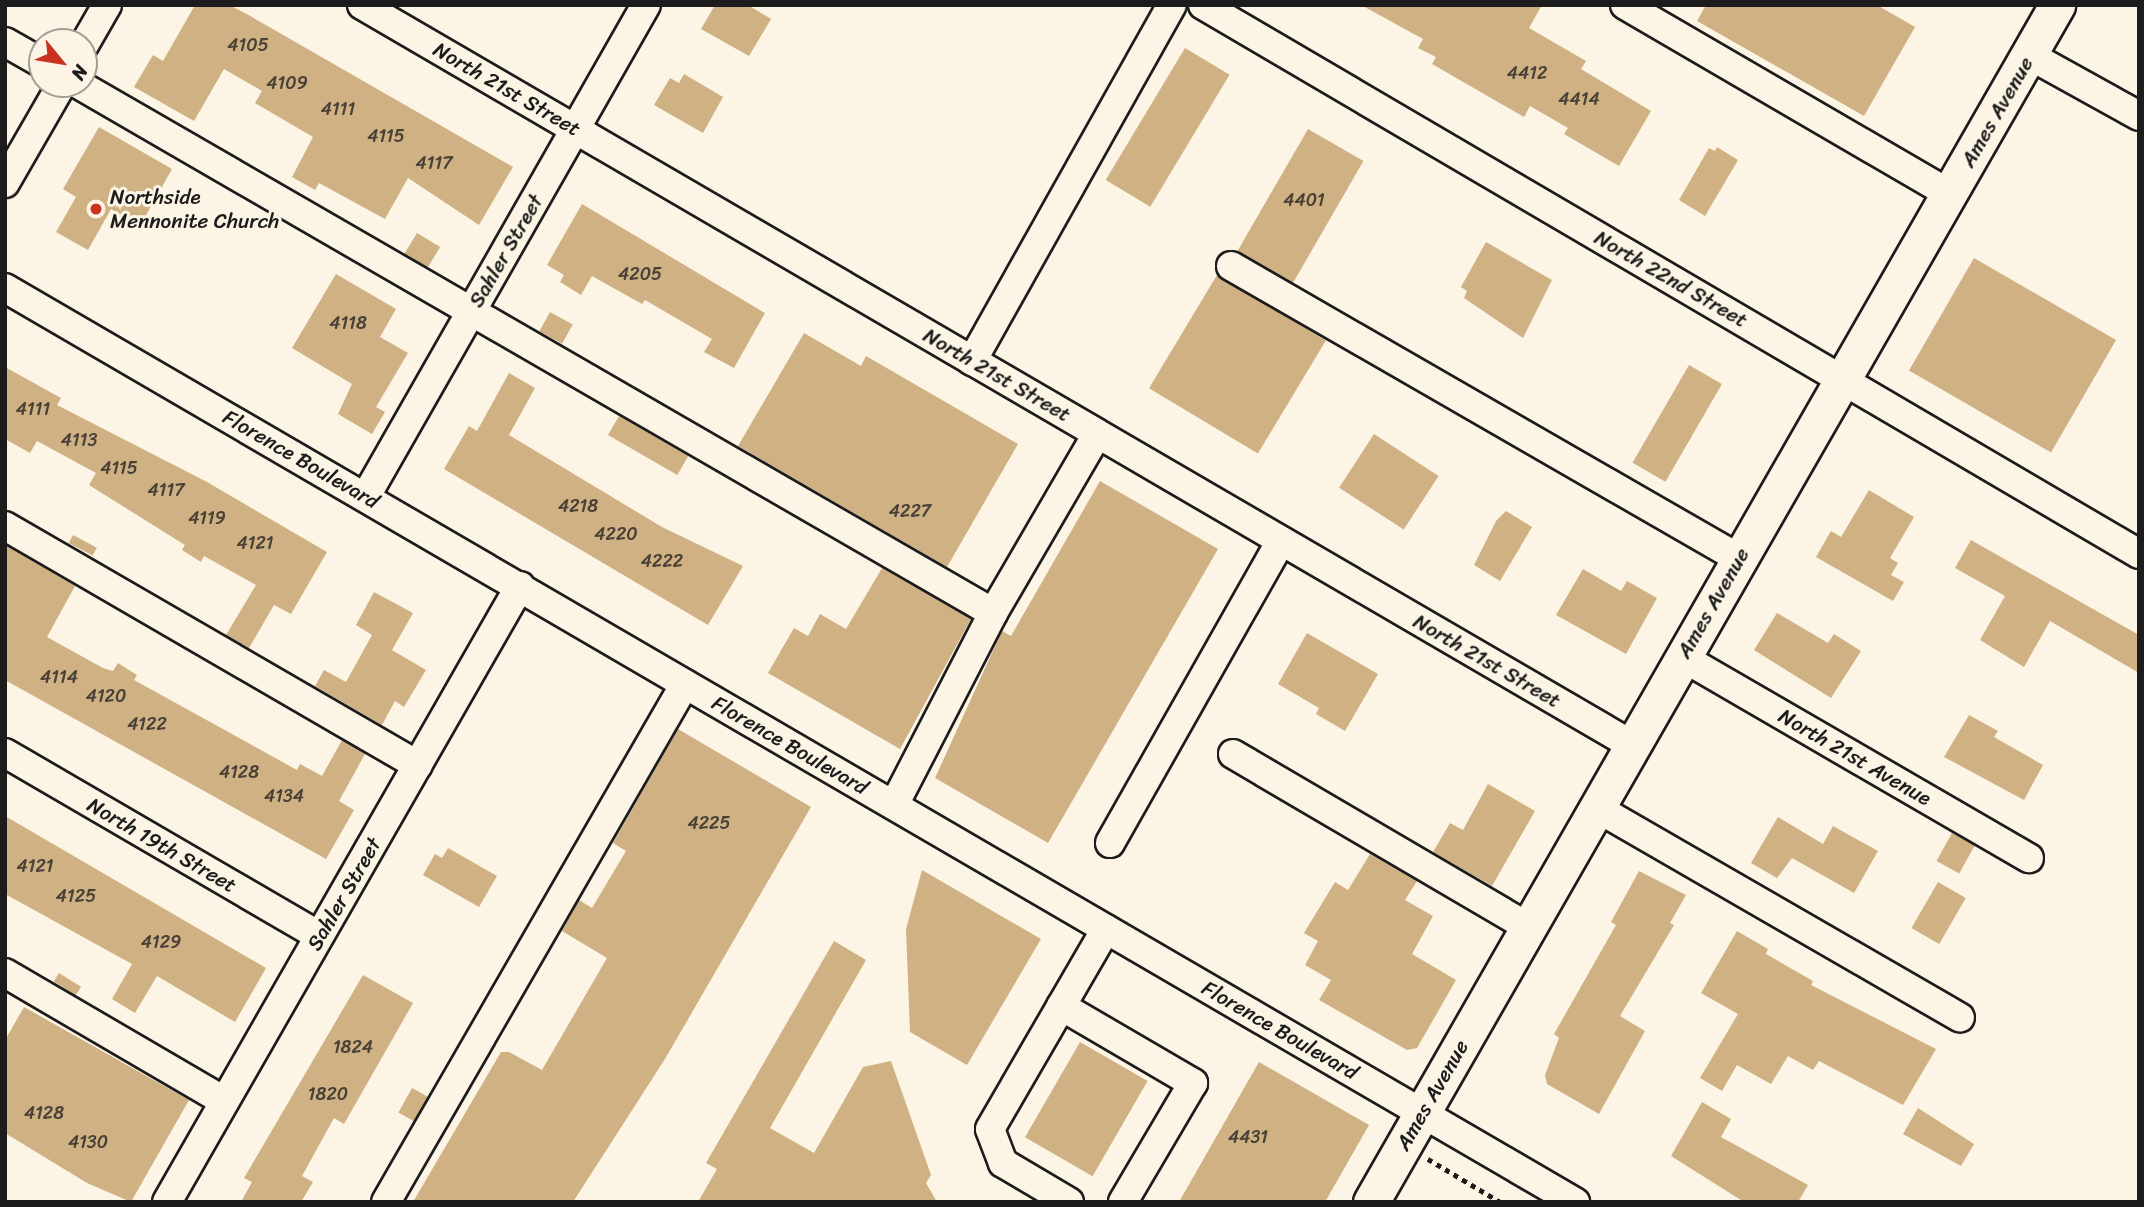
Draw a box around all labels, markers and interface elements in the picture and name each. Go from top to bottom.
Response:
north arrow [28,28,98,98]
house number: 4105 [227,34,269,56]
street label: North 21st Street [429,37,585,141]
street label: Ames Avenue [1955,53,2039,171]
text: N [62,59,97,87]
house number: 4412 [1507,62,1547,84]
house number: 4109 [266,72,308,94]
house number: 4414 [1558,88,1600,110]
house number: 4111 [321,98,355,120]
house number: 4115 [367,125,405,147]
house number: 4117 [416,152,452,174]
place label: Northside Mennonite Church [110,184,279,234]
house number: 4401 [1283,189,1325,211]
street label: Sahler Street [463,190,549,312]
marker: Northside Mennonite Church [88,201,104,217]
street label: North 22nd Street [1590,225,1752,333]
house number: 4205 [618,263,662,285]
house number: 4118 [329,312,367,334]
street label: North 21st Street [919,323,1075,427]
house number: 4111 [16,398,50,420]
street label: Florence Boulevard [218,404,384,514]
house number: 4113 [61,429,97,451]
house number: 4115 [100,457,138,479]
house number: 4117 [148,479,184,501]
house number: 4218 [558,495,598,517]
house number: 4227 [889,500,931,522]
house number: 4119 [188,507,226,529]
house number: 4220 [594,523,638,545]
house number: 4121 [236,532,274,554]
street label: Ames Avenue [1671,544,1755,662]
house number: 4222 [641,550,683,572]
street label: North 21st Street [1409,609,1565,713]
house number: 4114 [40,666,78,688]
house number: 4120 [86,685,126,707]
street label: Florence Boulevard [707,690,873,800]
street label: North 21st Avenue [1774,703,1936,811]
house number: 4122 [127,713,167,735]
house number: 4128 [219,761,259,783]
house number: 4134 [264,785,304,807]
street label: North 19th Street [83,792,241,898]
house number: 4225 [687,812,731,834]
street label: Sahler Street [301,833,387,955]
house number: 4121 [16,855,54,877]
house number: 4125 [56,885,96,907]
house number: 4129 [141,931,181,953]
street label: Florence Boulevard [1197,975,1363,1085]
house number: 1824 [333,1036,373,1058]
street label: Ames Avenue [1390,1036,1474,1154]
house number: 1820 [308,1083,348,1105]
house number: 4128 [24,1102,64,1124]
house number: 4431 [1228,1126,1268,1148]
house number: 4130 [68,1131,108,1153]

